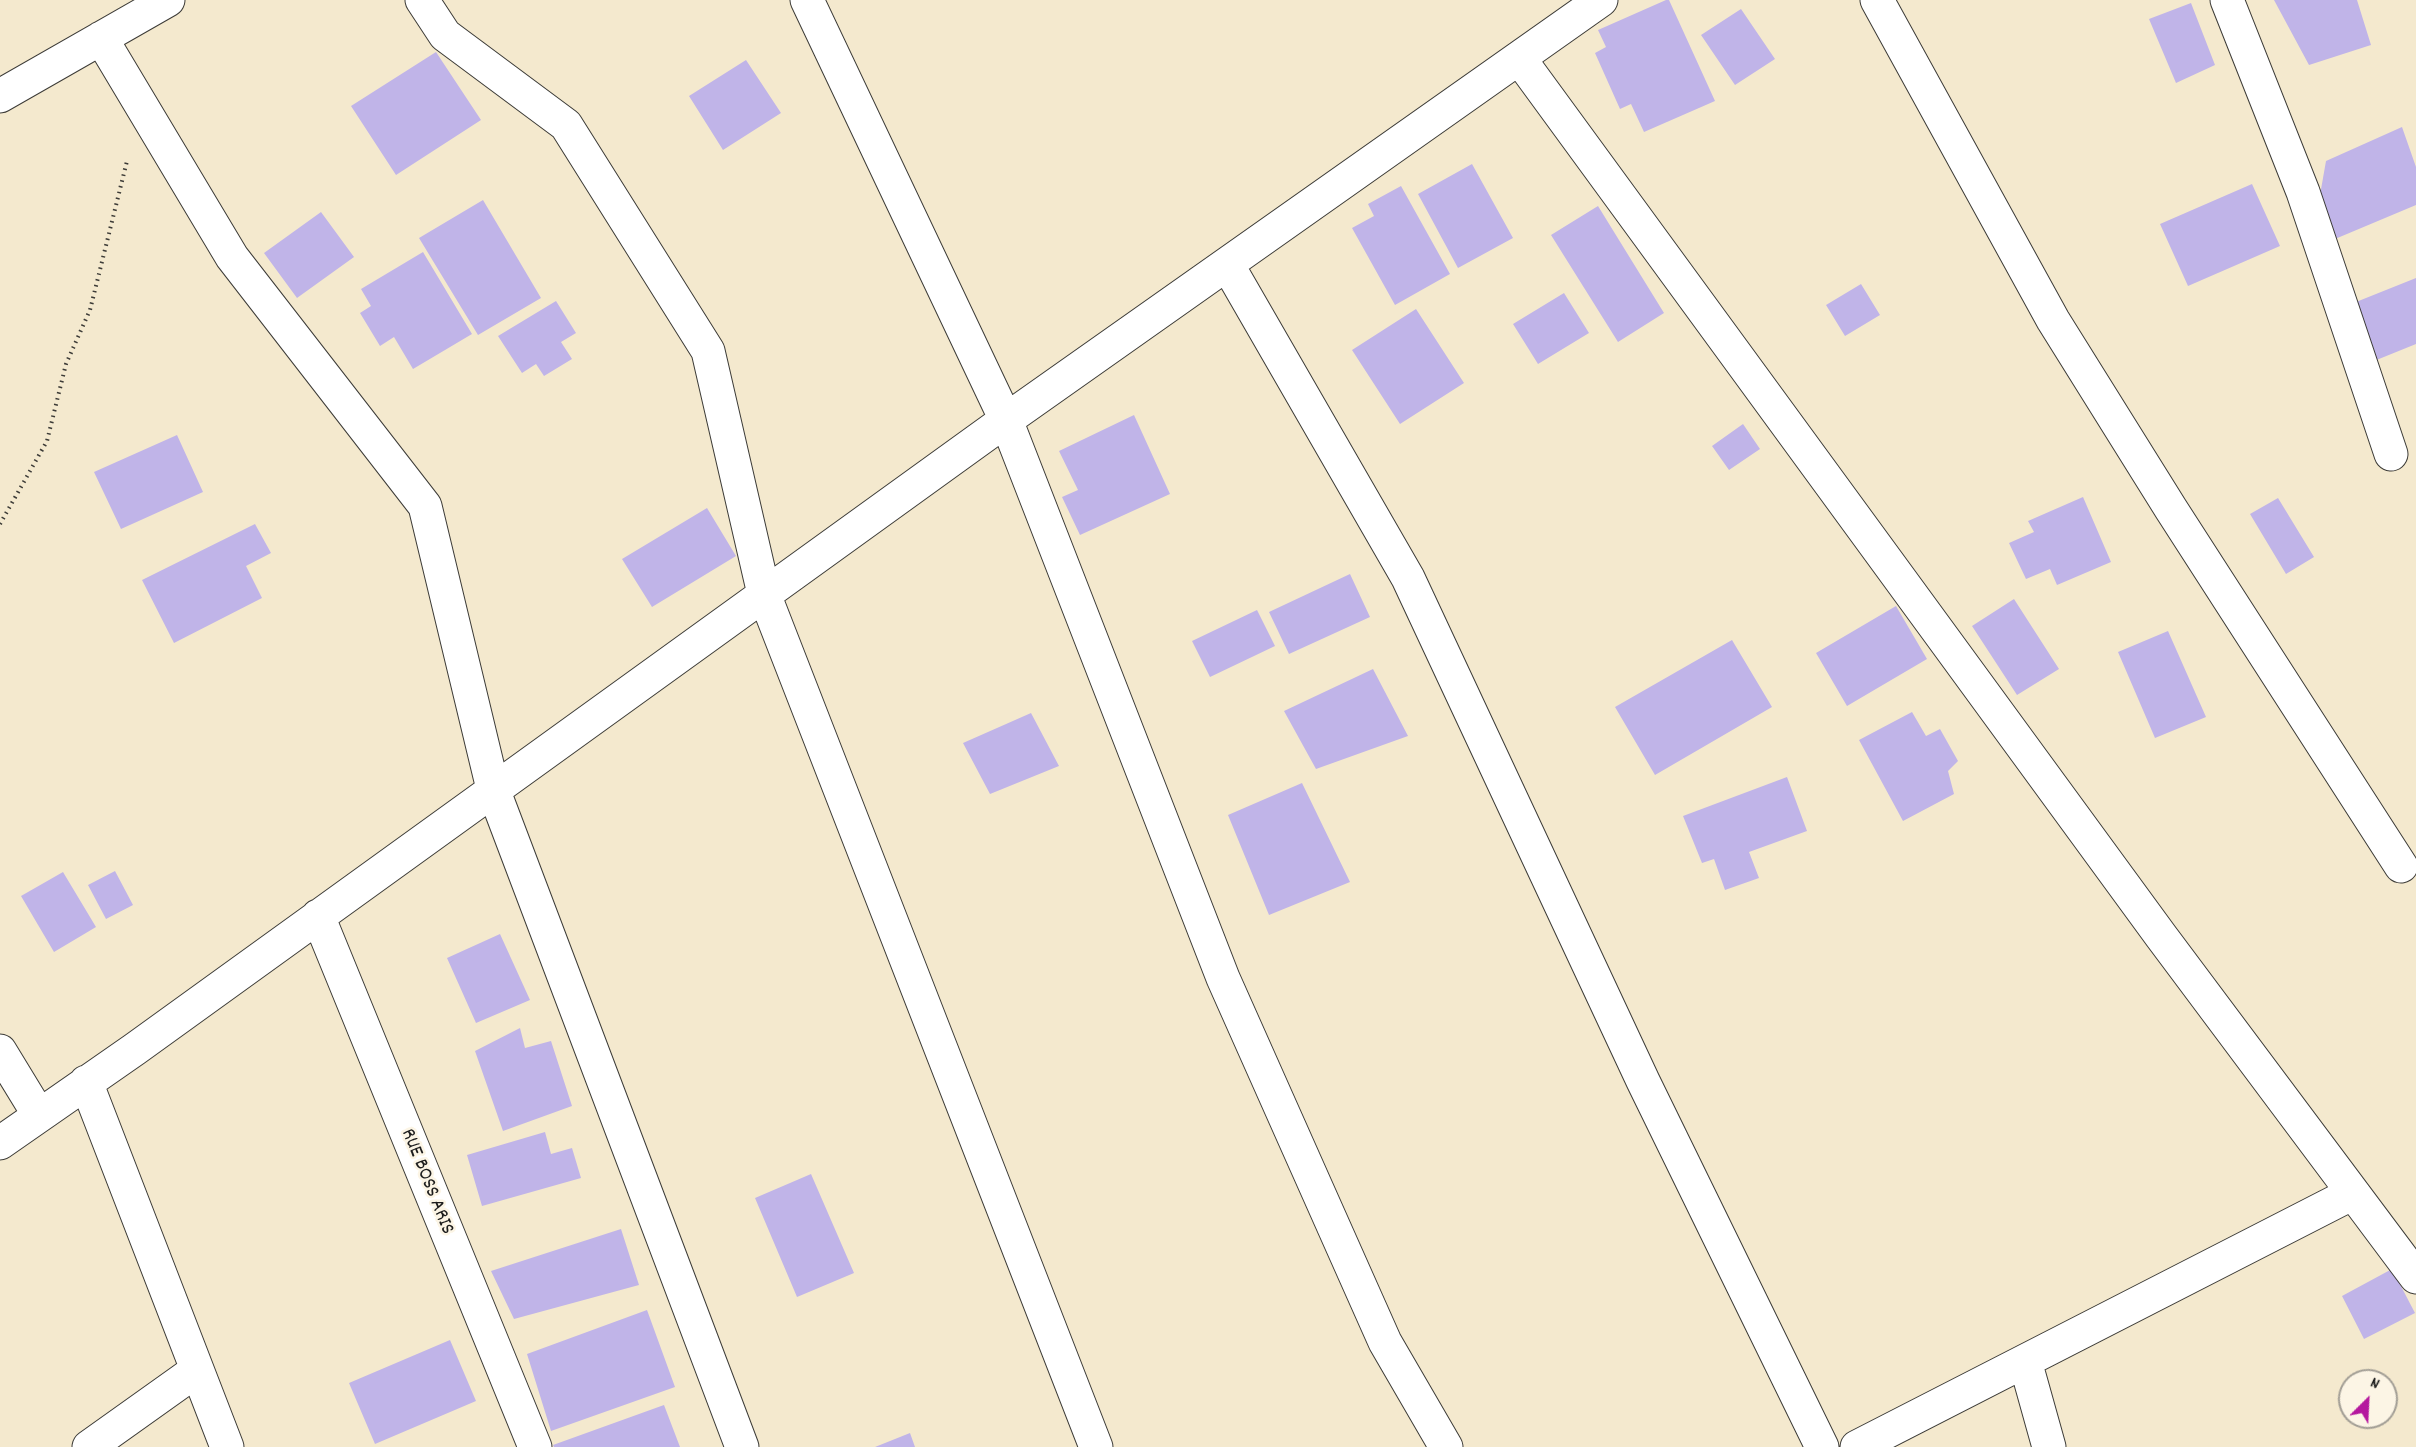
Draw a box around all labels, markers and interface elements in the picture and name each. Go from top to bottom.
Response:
street label: RUE BOSS ARIS [394,1126,458,1238]
north arrow [2338,1369,2398,1429]
text: N [2366,1372,2383,1396]

